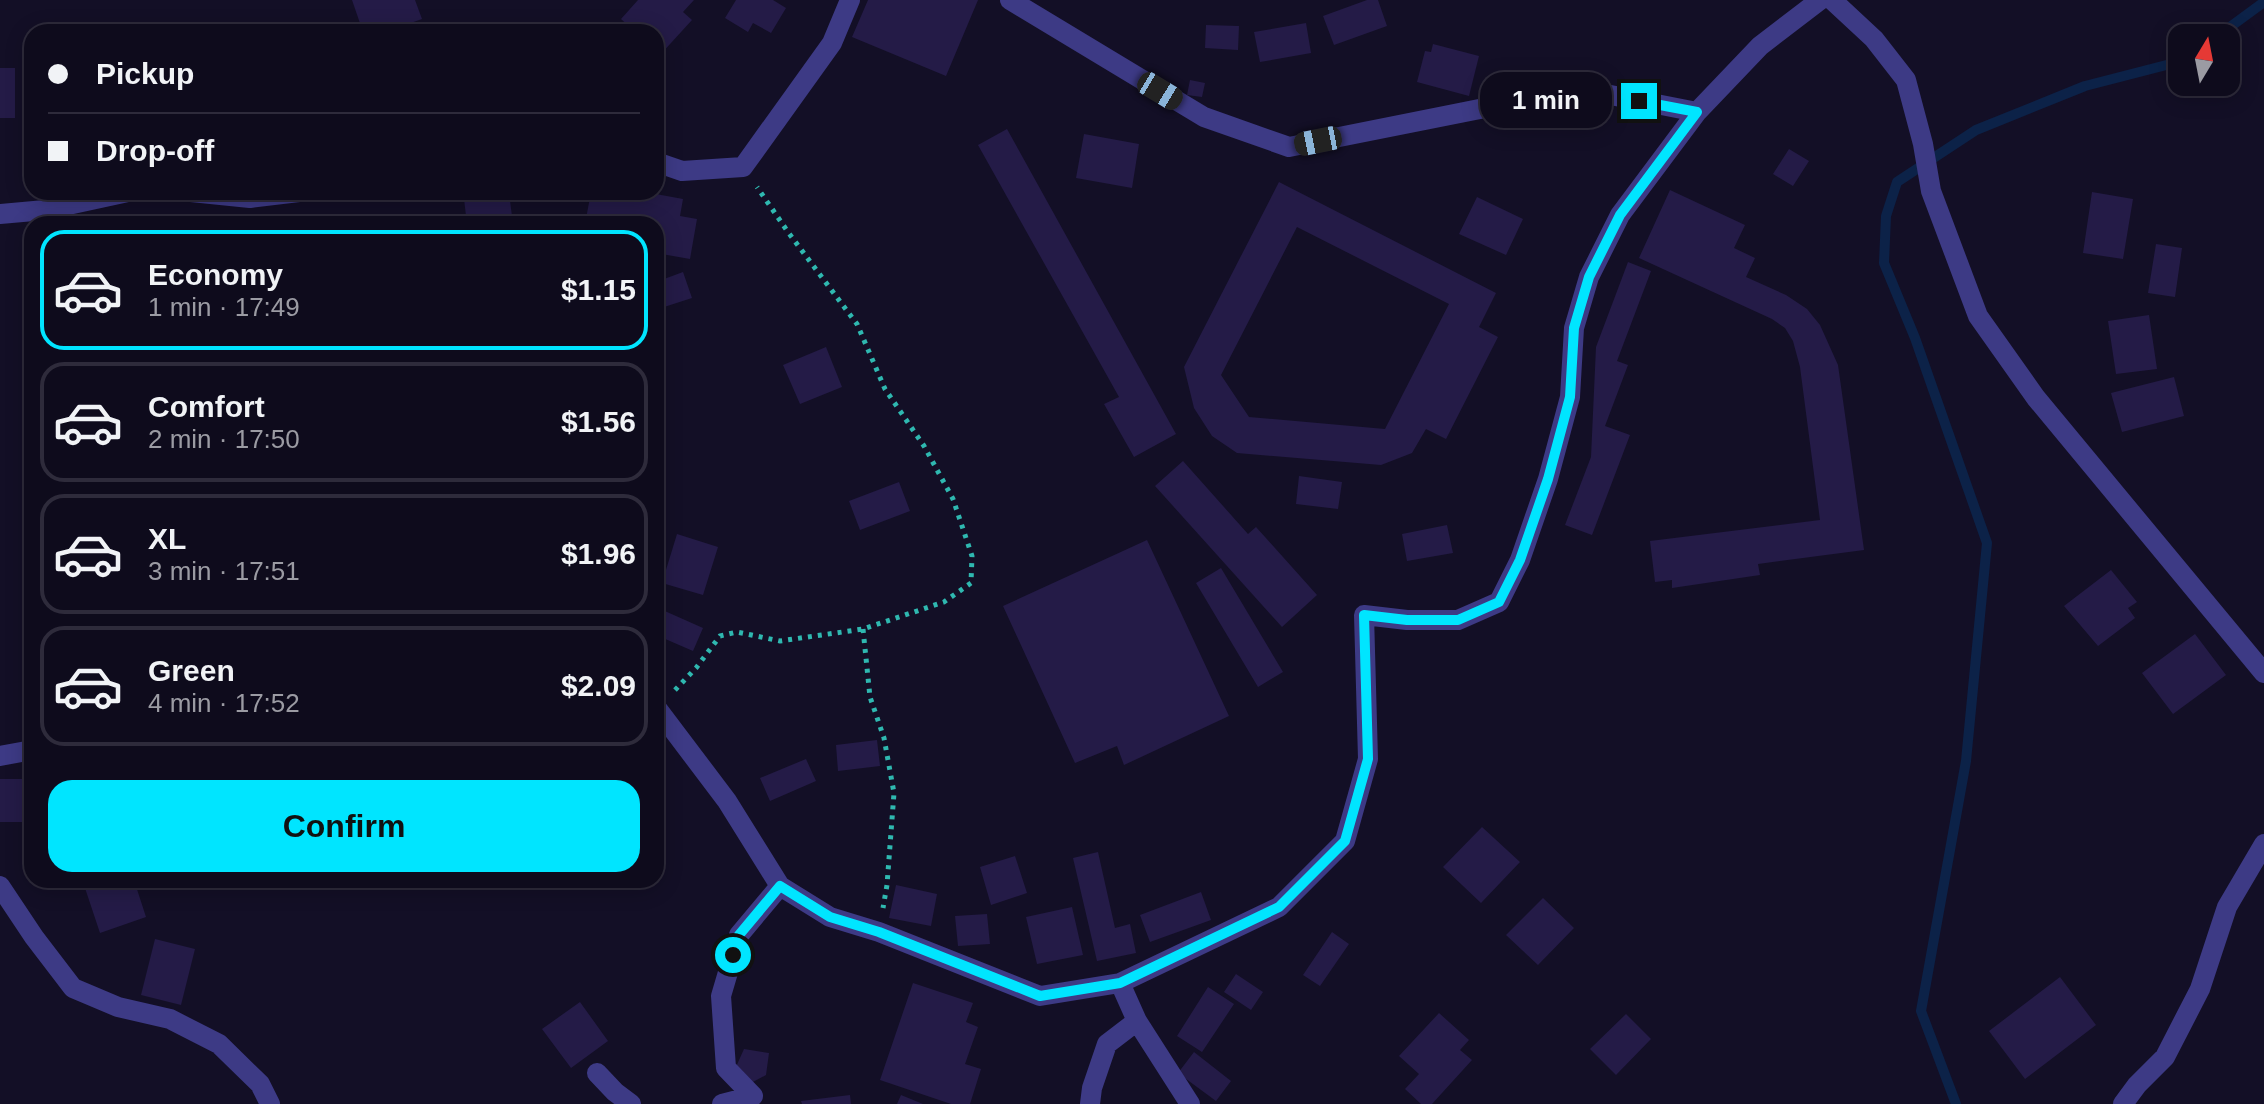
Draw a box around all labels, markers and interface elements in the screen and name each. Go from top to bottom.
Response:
north arrow [2168,24,2240,96]
map controls [2168,24,2240,96]
text: Pickup [96,57,194,90]
car [1133,68,1187,114]
callout: 1 min [1479,73,1611,129]
route end [1621,83,1657,119]
text: 1 min [1512,85,1580,115]
car [1292,125,1344,157]
text: Drop-off [96,134,214,167]
icon: car [52,254,124,326]
text: Economy [148,258,283,291]
text: $1.15 [561,273,636,306]
text: 1 min · 17:49 [148,292,300,322]
icon: car [52,386,124,458]
text: Comfort [148,390,265,423]
text: $1.56 [561,405,636,438]
text: 2 min · 17:50 [148,424,300,454]
icon: car [52,518,124,590]
text: XL [148,522,186,555]
text: $1.96 [561,537,636,570]
text: 3 min · 17:51 [148,556,300,586]
icon: car [52,650,124,722]
text: Green [148,654,235,687]
text: $2.09 [561,669,636,702]
text: 4 min · 17:52 [148,688,300,718]
button: Confirm [48,780,640,872]
route start [715,937,751,973]

